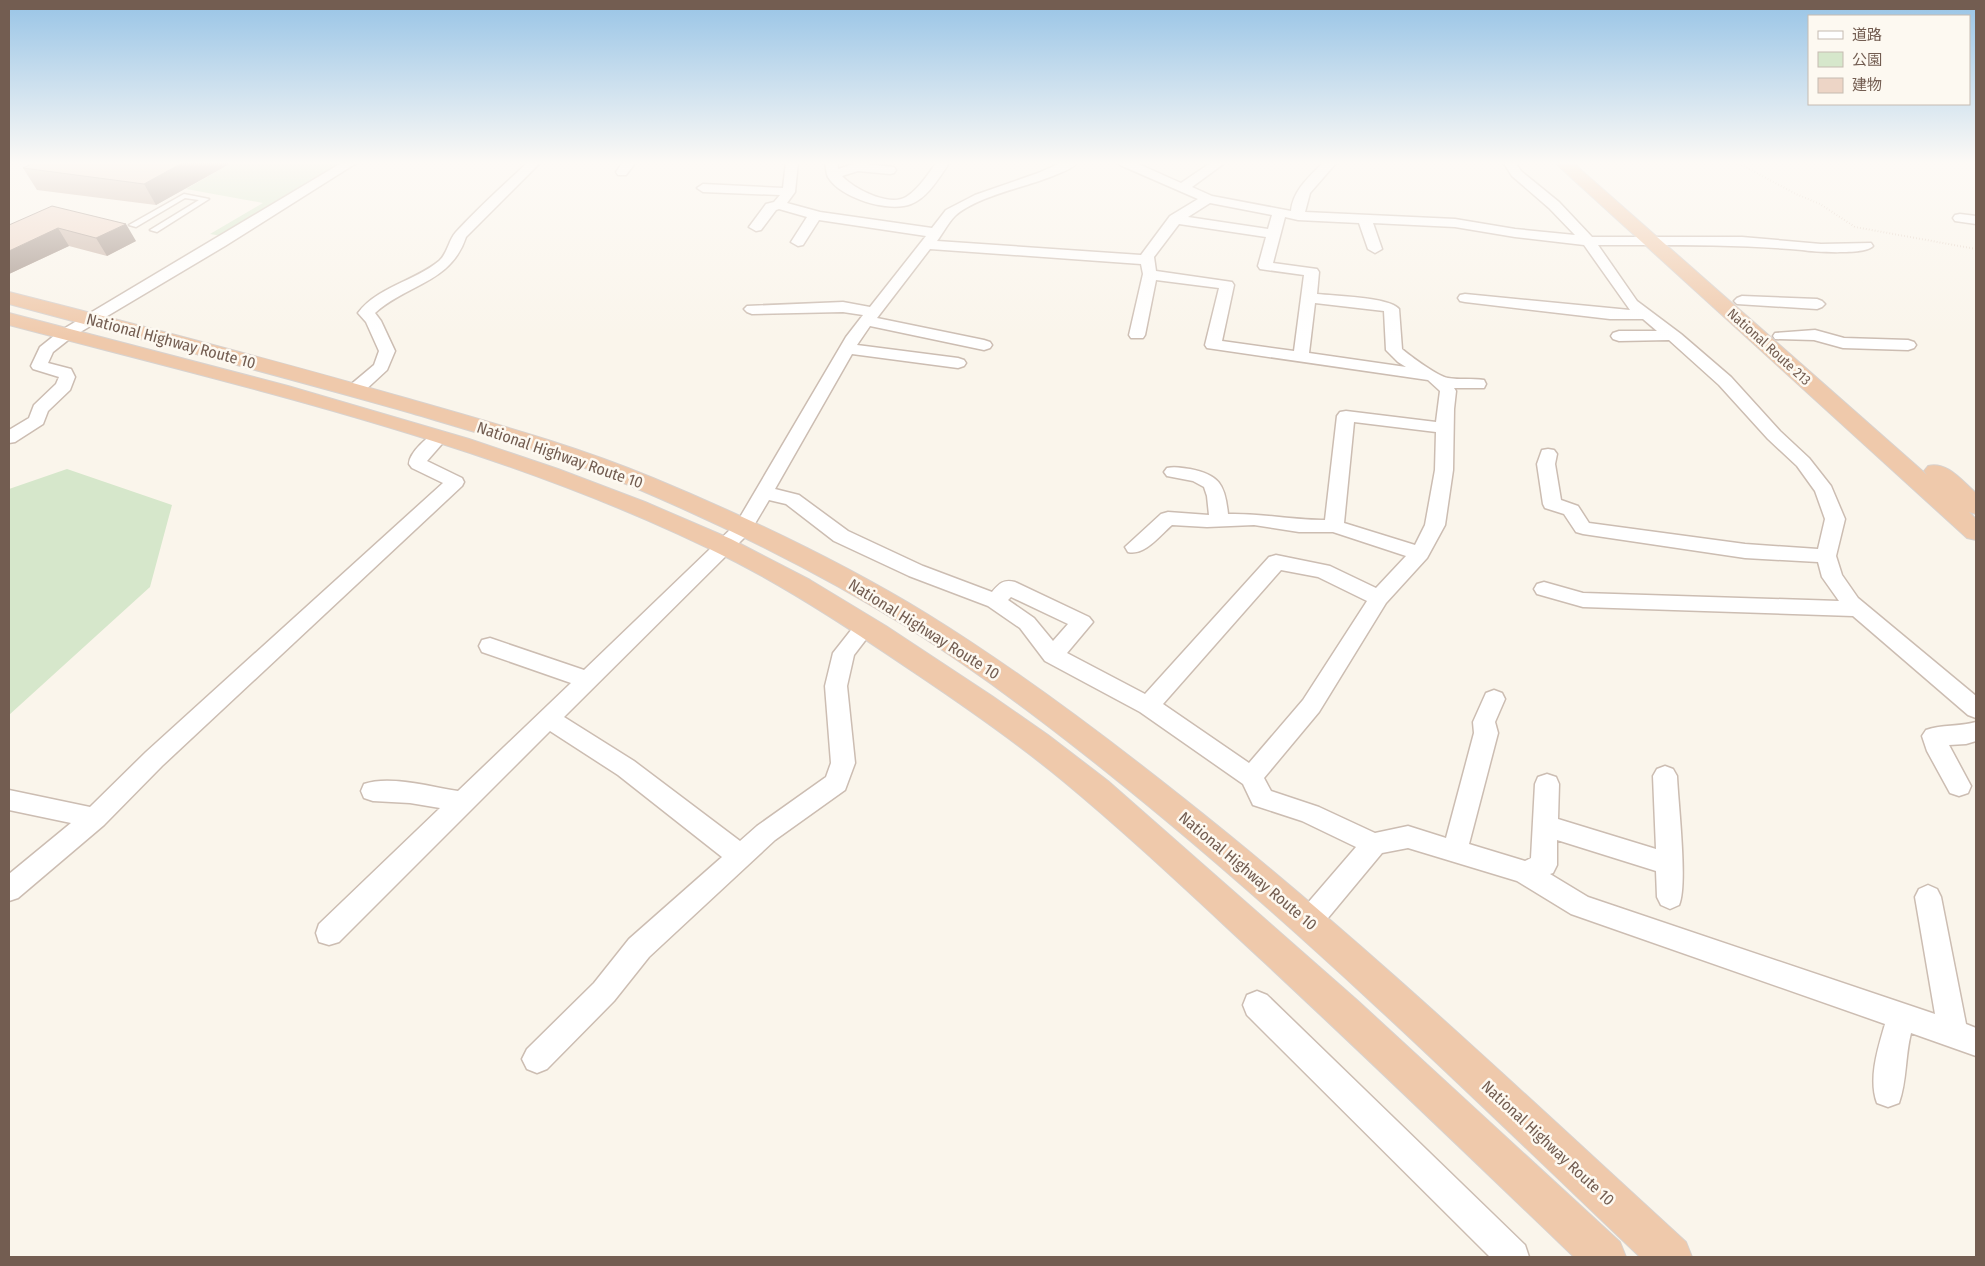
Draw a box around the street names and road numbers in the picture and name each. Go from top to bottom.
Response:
street label: National Route 213 [1724,305,1814,389]
street label: National Highway Route 10 [84,309,258,373]
street label: National Highway Route 10 [475,418,645,492]
street label: National Highway Route 10 [845,575,1003,683]
street label: National Highway Route 10 [1175,808,1321,934]
street label: National Highway Route 10 [1478,1077,1618,1209]

